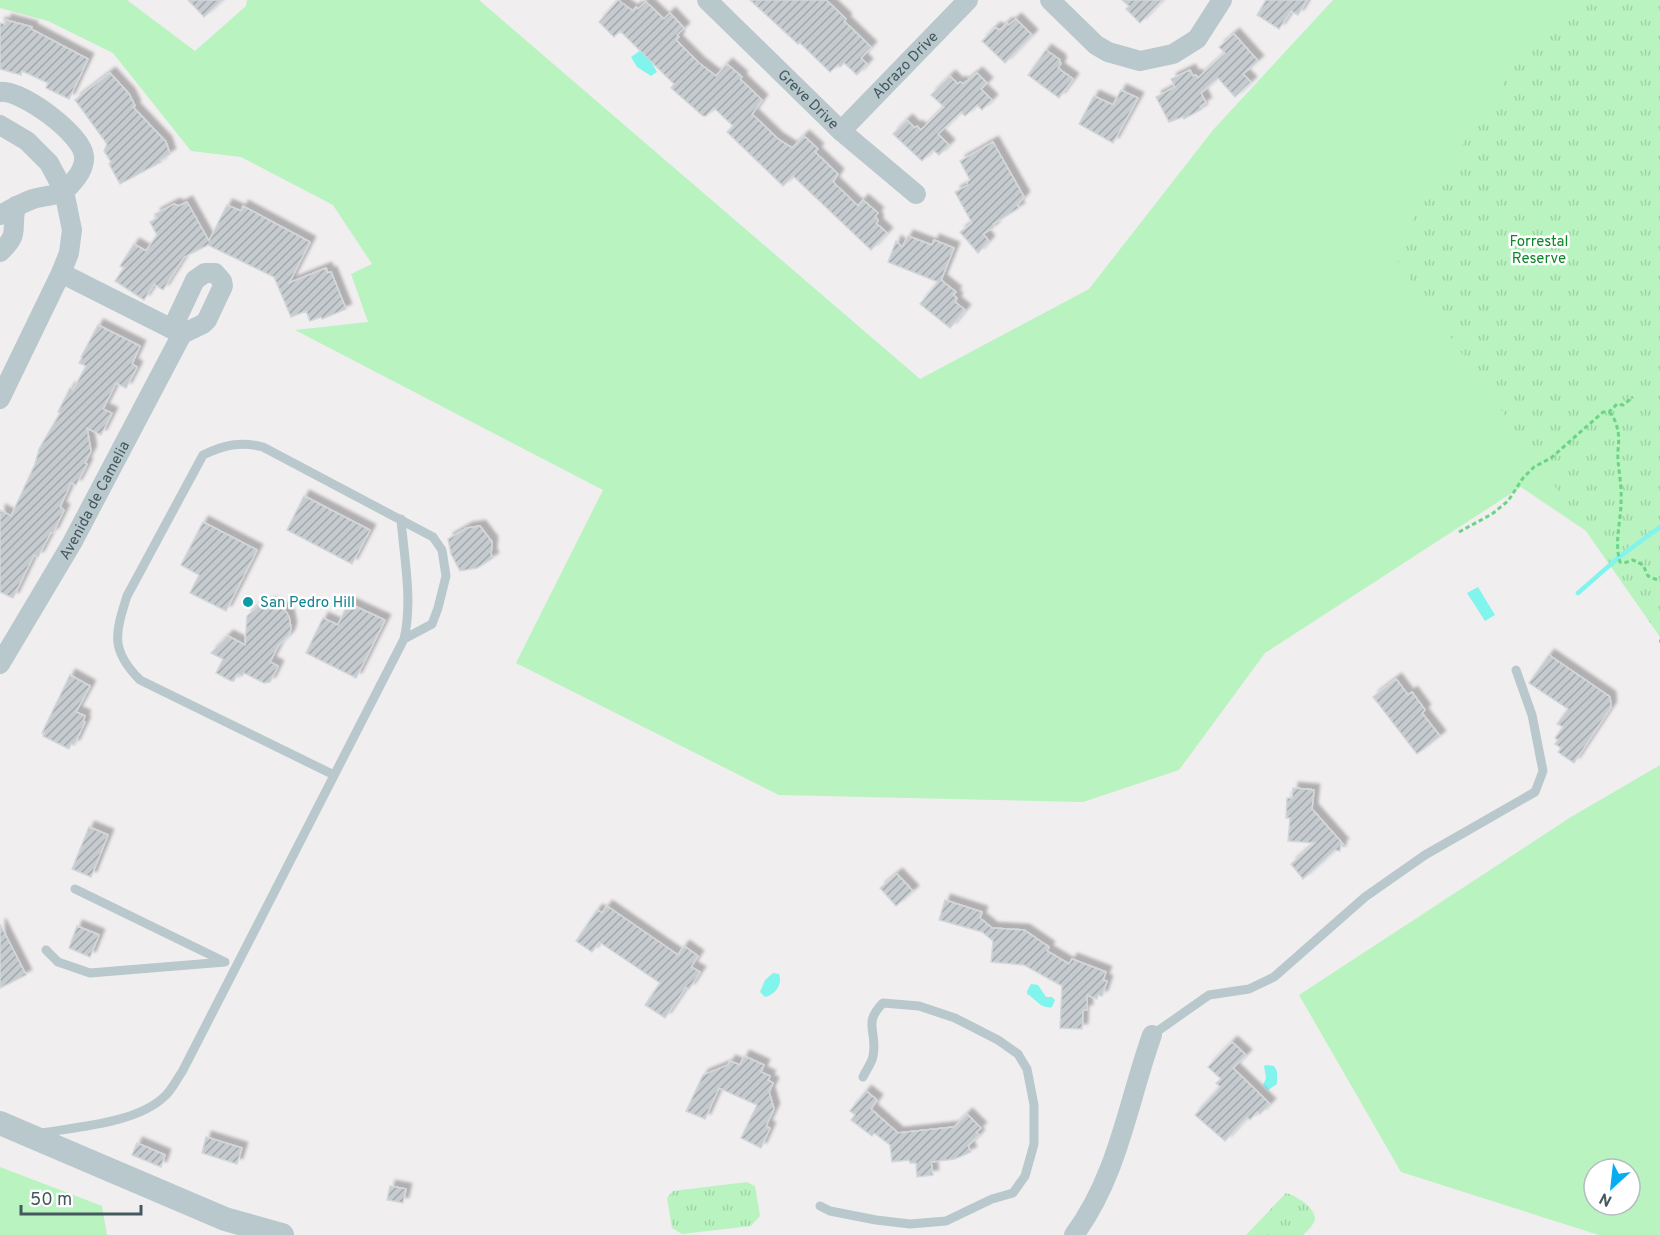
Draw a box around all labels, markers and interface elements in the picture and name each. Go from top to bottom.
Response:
street label: Abrazo Drive [869,28,943,104]
street label: Greve Drive [773,66,842,135]
park label: Forrestal Reserve [1510,233,1568,269]
street label: Avenida de Camelia [56,438,135,564]
place label: San Pedro Hill [260,594,355,613]
marker: San Pedro Hill [241,595,255,609]
north arrow [1582,1157,1642,1217]
scale bar [21,1178,141,1216]
text: N [1596,1187,1616,1210]
text: 50 m [30,1189,72,1212]

